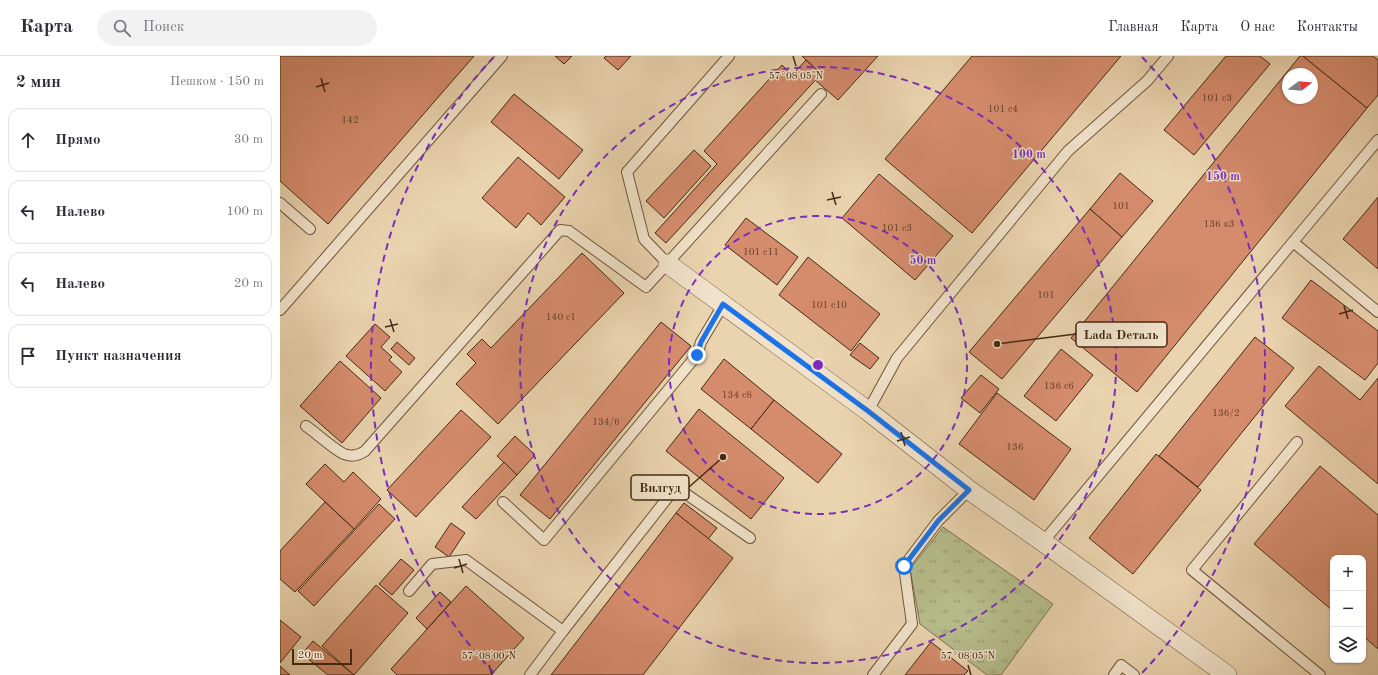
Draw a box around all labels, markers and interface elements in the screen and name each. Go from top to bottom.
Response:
search box [97,10,377,46]
icon: search [111,17,133,39]
text: Карта [20,18,73,37]
text: Поиск [143,20,184,35]
text: Главная [1108,20,1158,34]
text: Карта [1180,20,1218,34]
text: О нас [1240,20,1275,34]
text: Контакты [1297,20,1358,34]
north arrow [1282,68,1318,104]
text: 57°08'05"N [769,71,824,81]
text: 2 мин [16,74,61,91]
text: Пешком · 150 m [170,75,264,88]
house number: 101 с3 [1202,93,1232,103]
house number: 101 с4 [988,104,1018,114]
house number: 142 [341,115,359,125]
icon: ahead [17,129,39,151]
text: Прямо [55,133,101,148]
text: 30 m [234,133,263,146]
text: 100 m [1012,149,1046,161]
text: 150 m [1206,170,1240,183]
icon: left [17,201,39,223]
house number: 101 [1112,201,1130,211]
text: Налево [55,205,105,220]
text: 100 m [226,205,263,218]
house number: 136 к3 [1203,219,1235,229]
house number: 101 с3 [882,223,912,233]
house number: 101 с11 [743,247,779,257]
text: 50 m [910,254,937,267]
icon: left [17,273,39,295]
text: Налево [55,277,105,292]
text: 20 m [234,277,263,290]
house number: 101 [1037,290,1055,300]
house number: 101 с10 [811,300,847,310]
house number: 140 с1 [546,312,576,322]
callout: Lada Dеталь [1076,322,1167,347]
text: Lada Dеталь [1084,329,1158,342]
icon: arrive [17,345,39,367]
route end [688,346,706,364]
text: Пункт назначения [55,349,182,364]
centre of rings [811,358,825,372]
house number: 136 с6 [1044,381,1074,391]
house number: 134 с8 [722,390,752,400]
house number: 136/2 [1212,408,1240,418]
house number: 134/6 [592,417,620,427]
house number: 136 [1006,442,1024,452]
callout: Вилгуд [631,475,689,500]
text: Вилгуд [639,482,681,495]
map controls [1330,555,1366,663]
button: + [1330,555,1366,591]
route start [895,557,913,575]
button: − [1330,591,1366,627]
button: layers [1330,627,1366,663]
scale bar [292,647,352,666]
text: 20 m [298,650,323,661]
text: 57°08'00"N [462,651,517,661]
text: 57°08'05"N [941,651,996,661]

